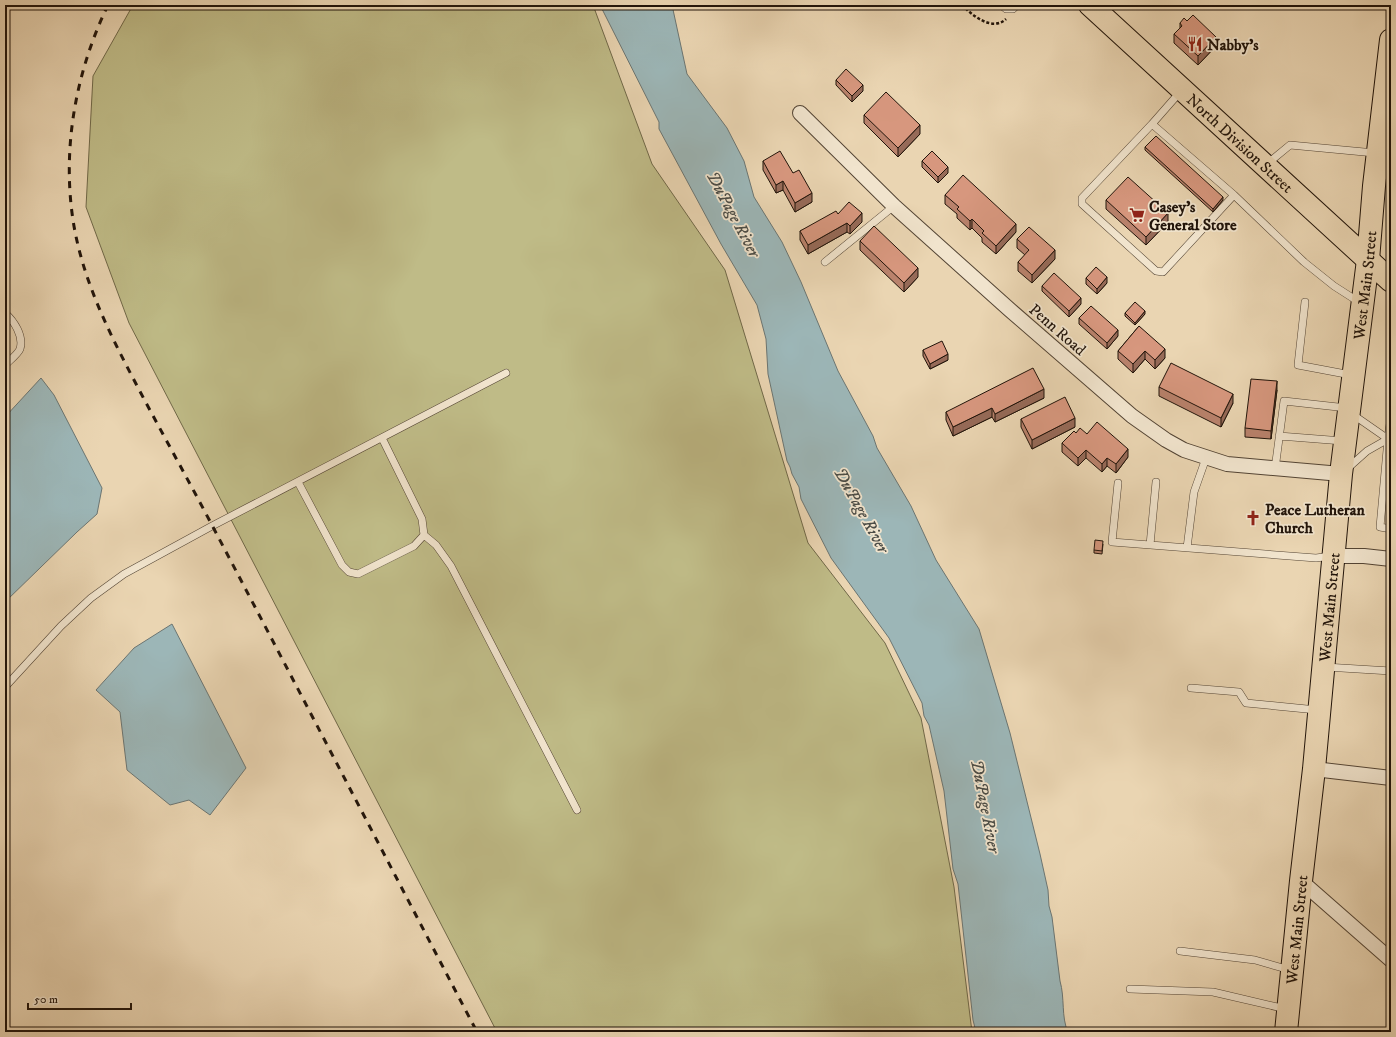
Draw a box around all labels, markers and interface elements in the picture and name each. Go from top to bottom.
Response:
restaurant icon: Nabby’s [1186,35,1204,53]
place label: Nabby’s [1207,35,1259,55]
street label: North Division Street [1182,90,1297,197]
water label: DuPage River [701,167,766,263]
place label: Casey's General Store [1149,197,1237,235]
supermarket icon: Casey's General Store [1128,206,1146,224]
street label: West Main Street [1349,230,1381,342]
street label: Penn Road [1025,300,1090,360]
water label: DuPage River [829,464,895,559]
place label: Peace Lutheran Church [1265,500,1366,538]
church icon: Peace Lutheran Church [1244,509,1262,527]
street label: West Main Street [1315,552,1345,664]
water label: DuPage River [965,758,1005,857]
street label: West Main Street [1282,874,1313,986]
scale bar [28,985,131,1011]
text: 50 m [34,992,58,1007]

